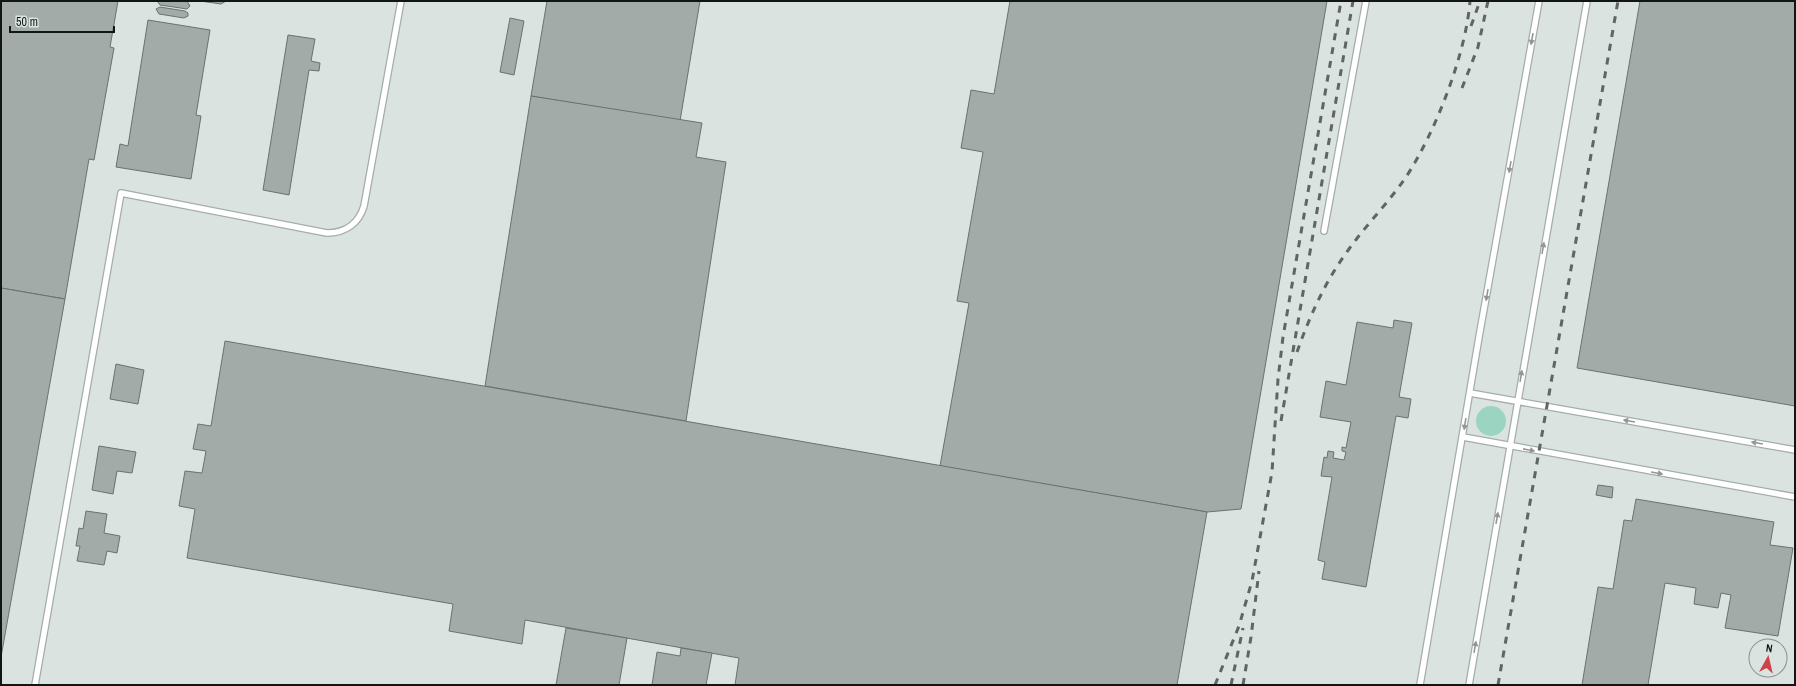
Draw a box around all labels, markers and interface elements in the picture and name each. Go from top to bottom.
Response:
scale bar [10,8,114,34]
text: 50 m [16,14,38,30]
one-way arrow [1529,33,1535,46]
one-way arrow [1506,161,1512,173]
one-way arrow [1541,242,1547,254]
one-way arrow [1483,289,1489,301]
one-way arrow [1518,370,1524,383]
one-way arrow [1462,417,1468,430]
one-way arrow [1622,417,1635,423]
one-way arrow [1750,440,1763,446]
one-way arrow [1523,447,1535,453]
one-way arrow [1651,470,1663,476]
one-way arrow [1495,512,1501,525]
north arrow [1748,638,1788,678]
one-way arrow [1472,640,1478,653]
text: N [1765,641,1774,655]

